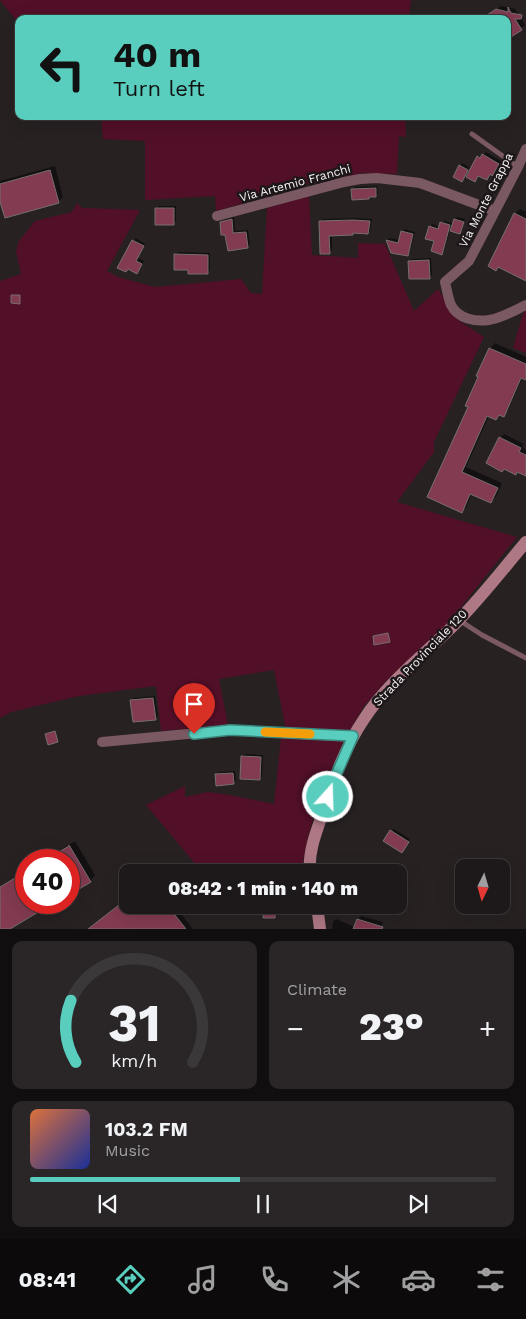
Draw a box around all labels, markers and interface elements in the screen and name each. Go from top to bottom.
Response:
text: 40 m [113,34,201,76]
icon: left [30,35,95,100]
text: Turn left [113,76,205,101]
street label: Via Monte Grappa [456,150,516,250]
street label: Via Artemio Franchi [238,161,352,205]
street label: Strada Provinciale 120 [370,607,470,709]
pin [173,683,215,734]
icon: arrive [180,690,208,718]
position arrow [301,770,353,822]
speed limit sign: 40 [15,849,80,914]
north arrow [455,859,510,914]
map controls [455,859,510,914]
text: 08:42 · 1 min · 140 m [168,877,358,900]
text: Climate [287,980,347,999]
text: 31 [108,993,161,1054]
text: 23° [359,1005,424,1049]
text: − [287,1012,304,1045]
text: + [479,1012,496,1045]
text: km/h [111,1050,158,1071]
text: 103.2 FM [105,1118,188,1141]
text: Music [105,1141,150,1160]
icon: previous [94,1190,122,1218]
icon: pause [249,1190,277,1218]
icon: next [404,1190,432,1218]
icon: directions [113,1262,148,1297]
icon: music [185,1262,220,1297]
icon: phone [257,1262,292,1297]
icon: climate [329,1262,364,1297]
icon: car [401,1262,436,1297]
icon: filters [473,1262,508,1297]
text: 08:41 [18,1267,76,1292]

